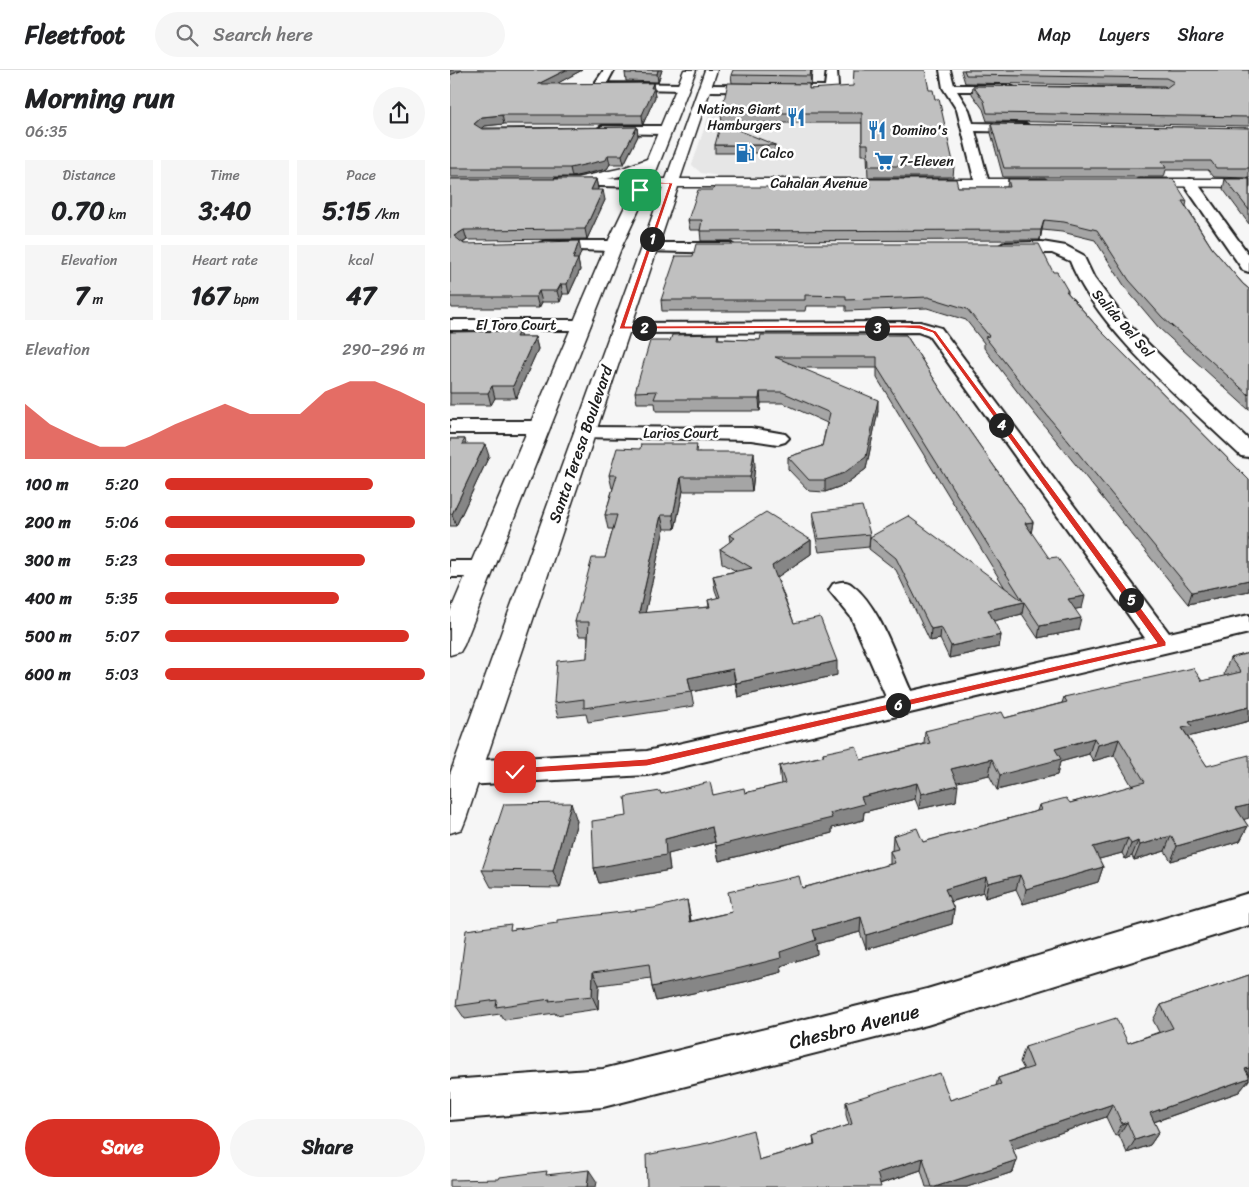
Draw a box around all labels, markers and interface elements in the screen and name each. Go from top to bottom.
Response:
search box [155,12,505,57]
text: Fleetfoot [25,14,125,56]
text: Search here [213,18,313,51]
text: Map [1038,19,1071,51]
text: Layers [1099,19,1150,51]
text: Share [1178,19,1224,51]
icon: search [173,21,201,49]
text: Morning run [25,73,175,122]
button: share [373,87,425,139]
place label: Nations Giant Hamburgers [697,97,781,138]
restaurant icon: Nations Giant Hamburgers [785,106,807,128]
text: 06:35 [25,117,68,146]
place label: Domino's [892,118,948,143]
restaurant icon: Domino's [866,119,888,141]
place label: Calco [760,141,794,166]
fuel station icon: Calco [734,142,756,164]
place label: 7-Eleven [899,149,954,174]
supermarket icon: 7-Eleven [873,150,895,172]
text: Distance [62,163,116,188]
text: Time [210,163,240,188]
text: Pace [346,163,376,188]
pin [619,169,661,211]
street label: Cahalan Avenue [770,171,868,196]
icon: arrive [626,176,654,204]
text: 0.70 [51,188,105,233]
text: 3:40 [199,188,251,233]
text: 5:15 [322,188,371,233]
text: km [105,202,127,227]
text: /km [371,202,400,227]
pin: 1 [640,226,664,252]
text: 1 [649,227,656,252]
text: Elevation [61,248,117,273]
text: Heart rate [192,248,258,273]
text: kcal [348,248,374,273]
text: 7 [75,273,89,318]
text: 167 [191,273,230,318]
text: 47 [346,273,376,318]
street label: Salida Del Sol [1085,283,1161,364]
text: m [89,287,103,312]
text: bpm [230,287,259,312]
street label: El Toro Court [476,313,556,338]
pin: 2 [632,316,656,340]
text: 2 [640,316,649,341]
pin: 3 [864,316,890,340]
text: 3 [874,316,881,341]
text: Elevation [25,335,90,364]
text: 290–296 m [342,335,425,364]
street label: Santa Teresa Boulevard [540,360,622,527]
pin: 4 [988,412,1014,438]
text: 4 [997,413,1006,438]
street label: Larios Court [643,421,719,446]
text: 100 m [25,470,69,499]
text: 5:20 [105,470,139,499]
text: 200 m [25,508,71,537]
text: 5:06 [105,508,139,537]
text: 300 m [25,546,70,575]
text: 5:23 [105,546,138,575]
text: 400 m [25,584,72,613]
text: 5:35 [105,584,138,613]
pin: 5 [1118,588,1144,612]
text: 5 [1127,588,1136,613]
text: 500 m [25,622,71,651]
text: 5:07 [105,622,139,651]
text: 600 m [25,660,71,689]
text: 5:03 [105,660,139,689]
pin: 6 [886,692,910,718]
text: 6 [895,693,902,718]
pin [494,751,536,793]
icon: check [501,758,529,786]
street label: Chesbro Avenue [785,994,923,1059]
button: Save [25,1119,220,1177]
button: Share [230,1119,425,1177]

